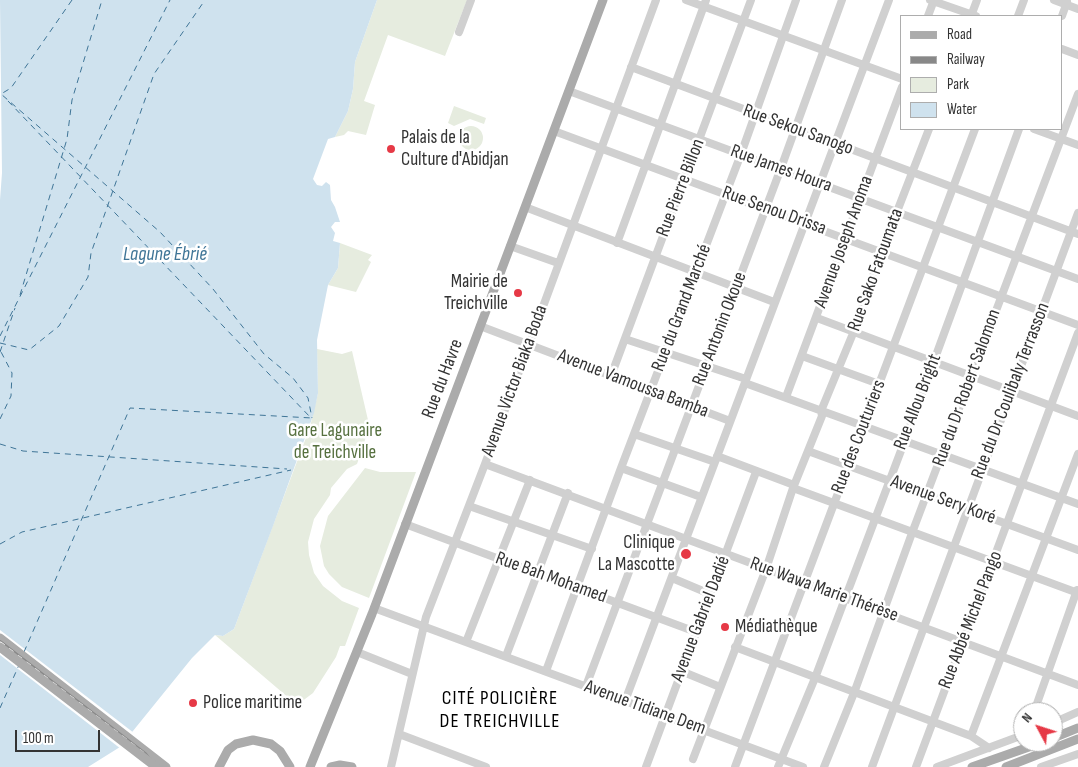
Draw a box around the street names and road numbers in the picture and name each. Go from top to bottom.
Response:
street label: Rue Sekou Sanogo [740,99,856,161]
street label: Rue Pierre Billon [652,136,710,240]
street label: Rue James Houra [727,140,835,198]
street label: Avenue Joseph Anoma [810,173,878,311]
street label: Rue Senou Drissa [719,182,829,240]
street label: Rue Sako Fatoumata [843,206,909,334]
street label: Rue du Grand Marché [647,241,717,375]
street label: Rue Antonin Okoue [688,269,752,389]
street label: Rue du Dr Coulibaly Terrasson [967,300,1055,482]
street label: Avenue Victor Biaka Boda [477,302,553,460]
street label: Rue du Dr Robert Salomon [928,306,1006,470]
street label: Rue du Havre [417,336,469,422]
street label: Avenue Vamoussa Bamba [554,345,712,423]
street label: Rue Allou Bright [889,351,947,453]
street label: Rue des Couturiers [827,377,891,497]
street label: Avenue Sery Koré [887,470,999,530]
street label: Rue Bah Mohamed [492,547,610,609]
street label: Rue Abbé Michel Pango [934,548,1008,692]
street label: Avenue Gabriel Dadié [667,553,735,685]
street label: Rue Wawa Marie Thérèse [747,553,901,627]
street label: Avenue Tidiane Dem [581,675,709,741]

